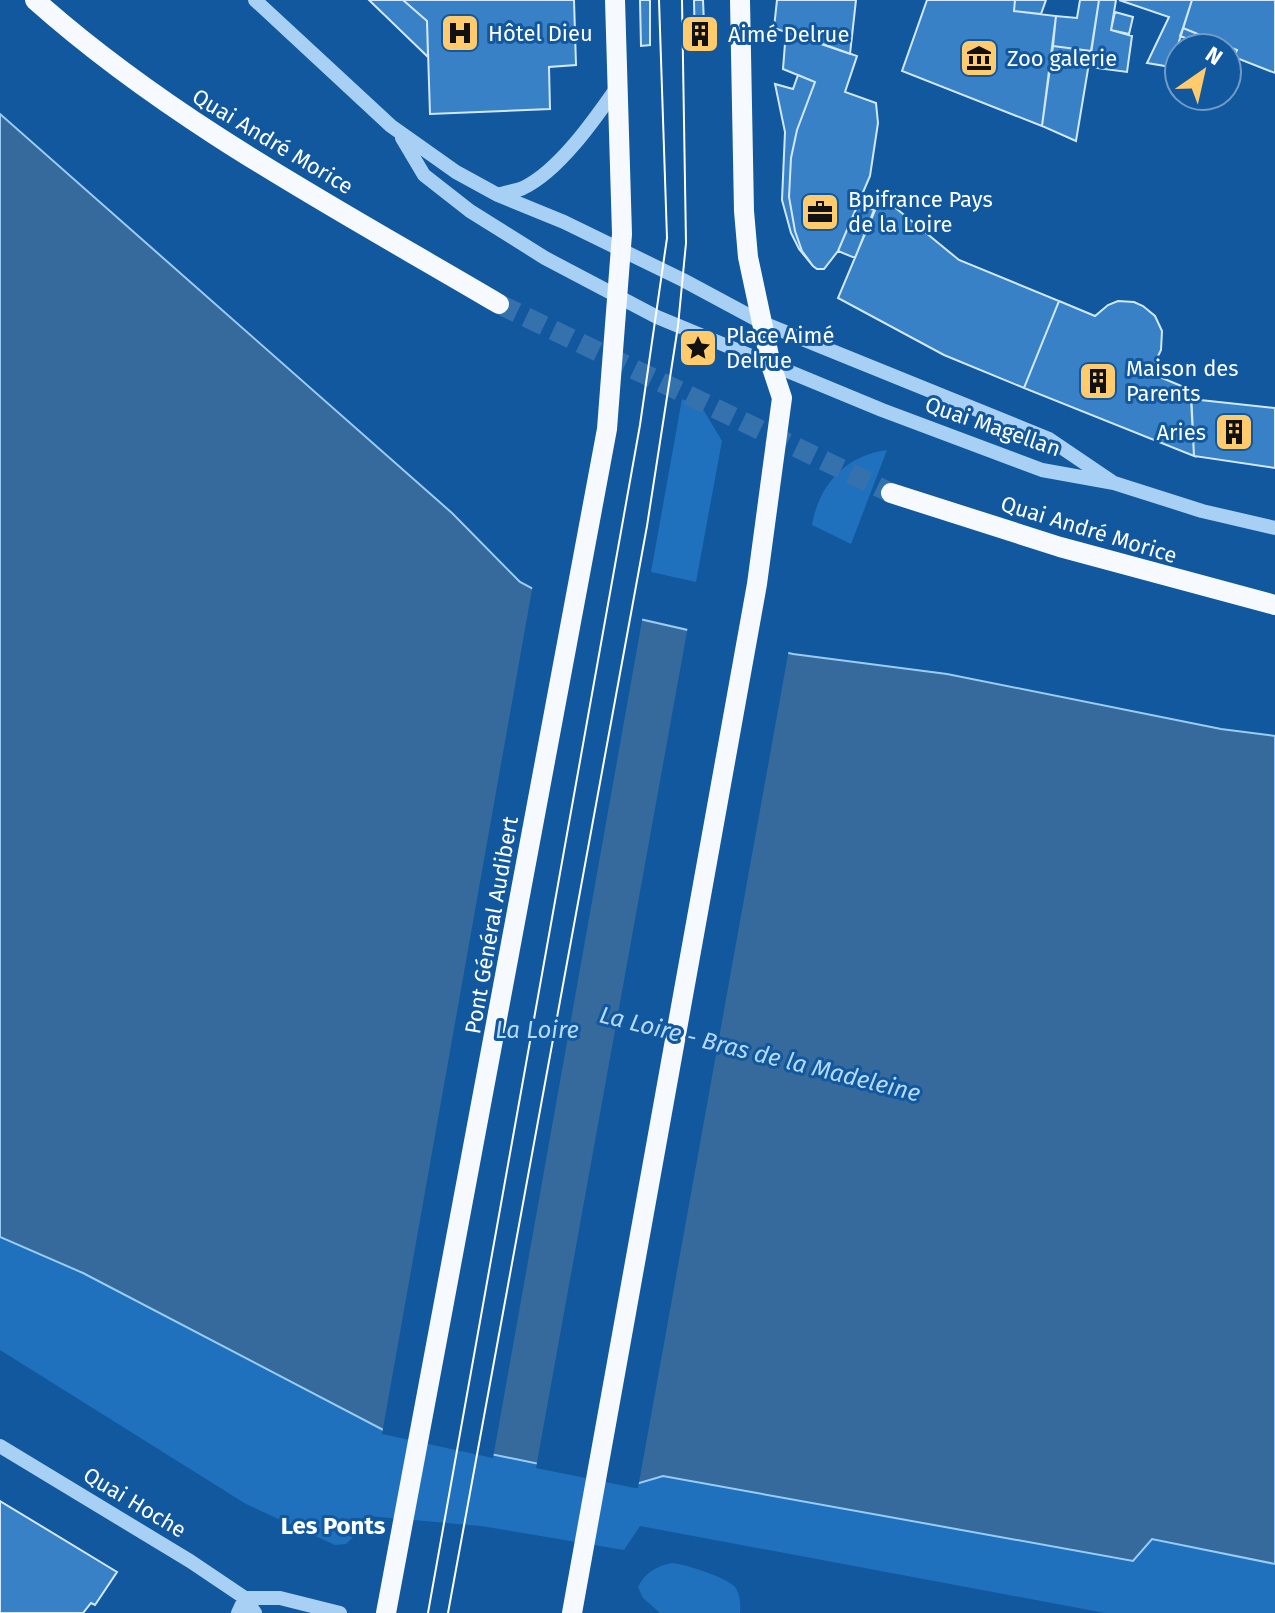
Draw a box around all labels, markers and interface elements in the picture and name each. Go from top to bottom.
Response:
hospital icon: Hôtel Dieu [439,12,481,54]
building icon: Aimé Delrue [679,13,721,55]
place label: Hôtel Dieu [488,20,593,47]
place label: Aimé Delrue [728,21,849,48]
north arrow [1163,32,1243,112]
museum icon: Zoo galerie [958,37,1000,79]
text: N [1200,41,1228,71]
place label: Zoo galerie [1007,45,1117,72]
street label: Quai André Morice [187,83,358,200]
place label: Bpifrance Pays de la Loire [848,186,993,238]
office icon: Bpifrance Pays de la Loire [799,191,841,233]
place label: Place Aimé Delrue [726,322,834,374]
place icon: Place Aimé Delrue [677,327,719,369]
place label: Maison des Parents [1126,355,1239,407]
building icon: Maison des Parents [1077,360,1119,402]
street label: Quai Magellan [922,391,1064,462]
building icon: Aries [1213,411,1255,453]
place label: Aries [1156,419,1206,446]
street label: Quai André Morice [997,490,1180,569]
street label: Pont Général Audibert [459,814,524,1036]
water label: La Loire - Bras de la Madeleine [597,1001,923,1107]
water label: La Loire [495,1016,579,1044]
street label: Quai Hoche [78,1461,191,1544]
district label: Les Ponts [281,1512,386,1540]

